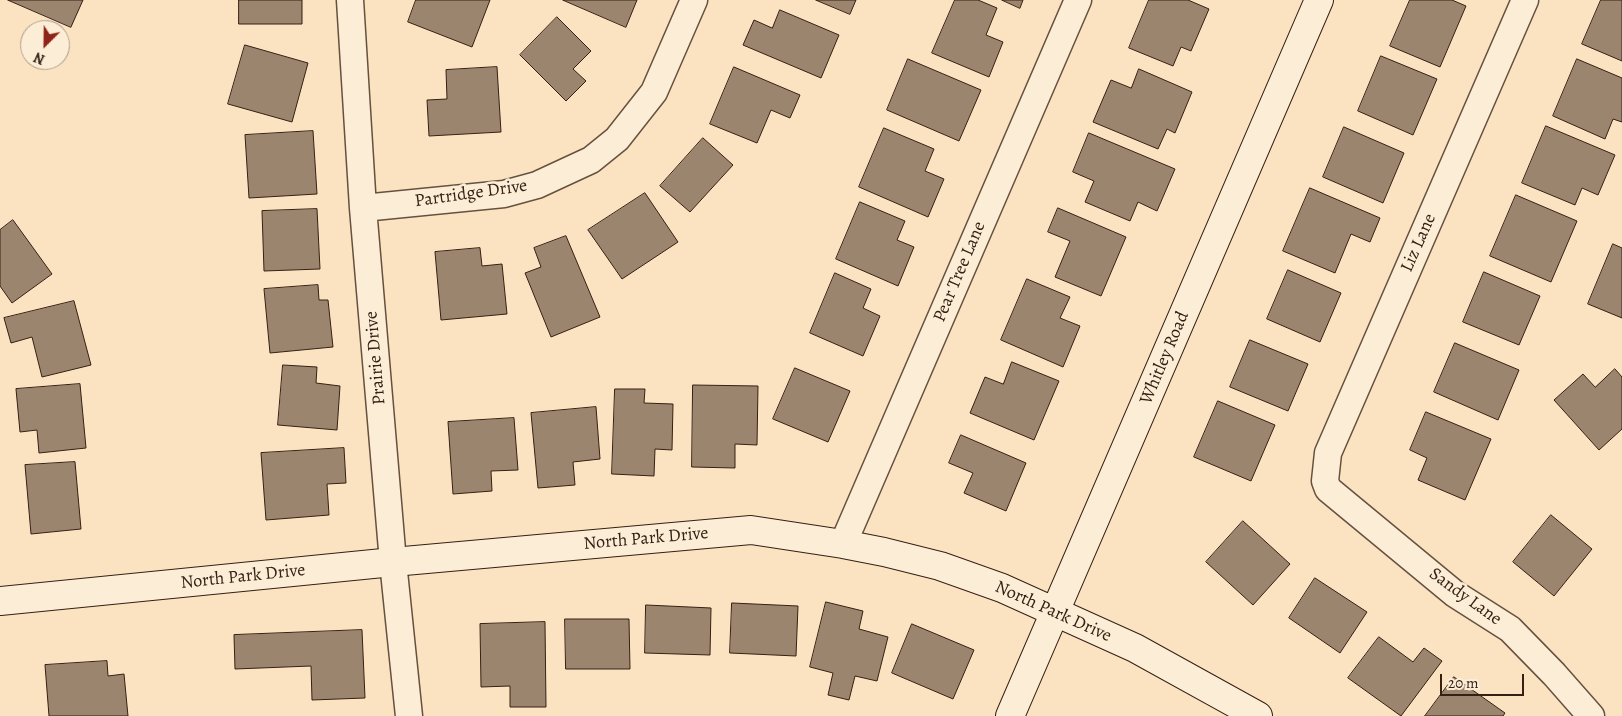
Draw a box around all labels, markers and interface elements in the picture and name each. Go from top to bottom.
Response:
north arrow [20,20,70,70]
text: N [31,48,48,69]
street label: Partridge Drive [413,175,529,213]
street label: Liz Lane [1397,211,1441,275]
street label: Pear Tree Lane [929,218,991,326]
street label: Whitley Road [1136,308,1194,408]
street label: Prairie Drive [361,310,391,406]
street label: North Park Drive [583,523,709,555]
street label: North Park Drive [180,560,306,594]
street label: Sandy Lane [1425,564,1505,630]
street label: North Park Drive [991,577,1115,647]
scale bar [1442,664,1526,696]
text: 20 m [1448,673,1479,693]

